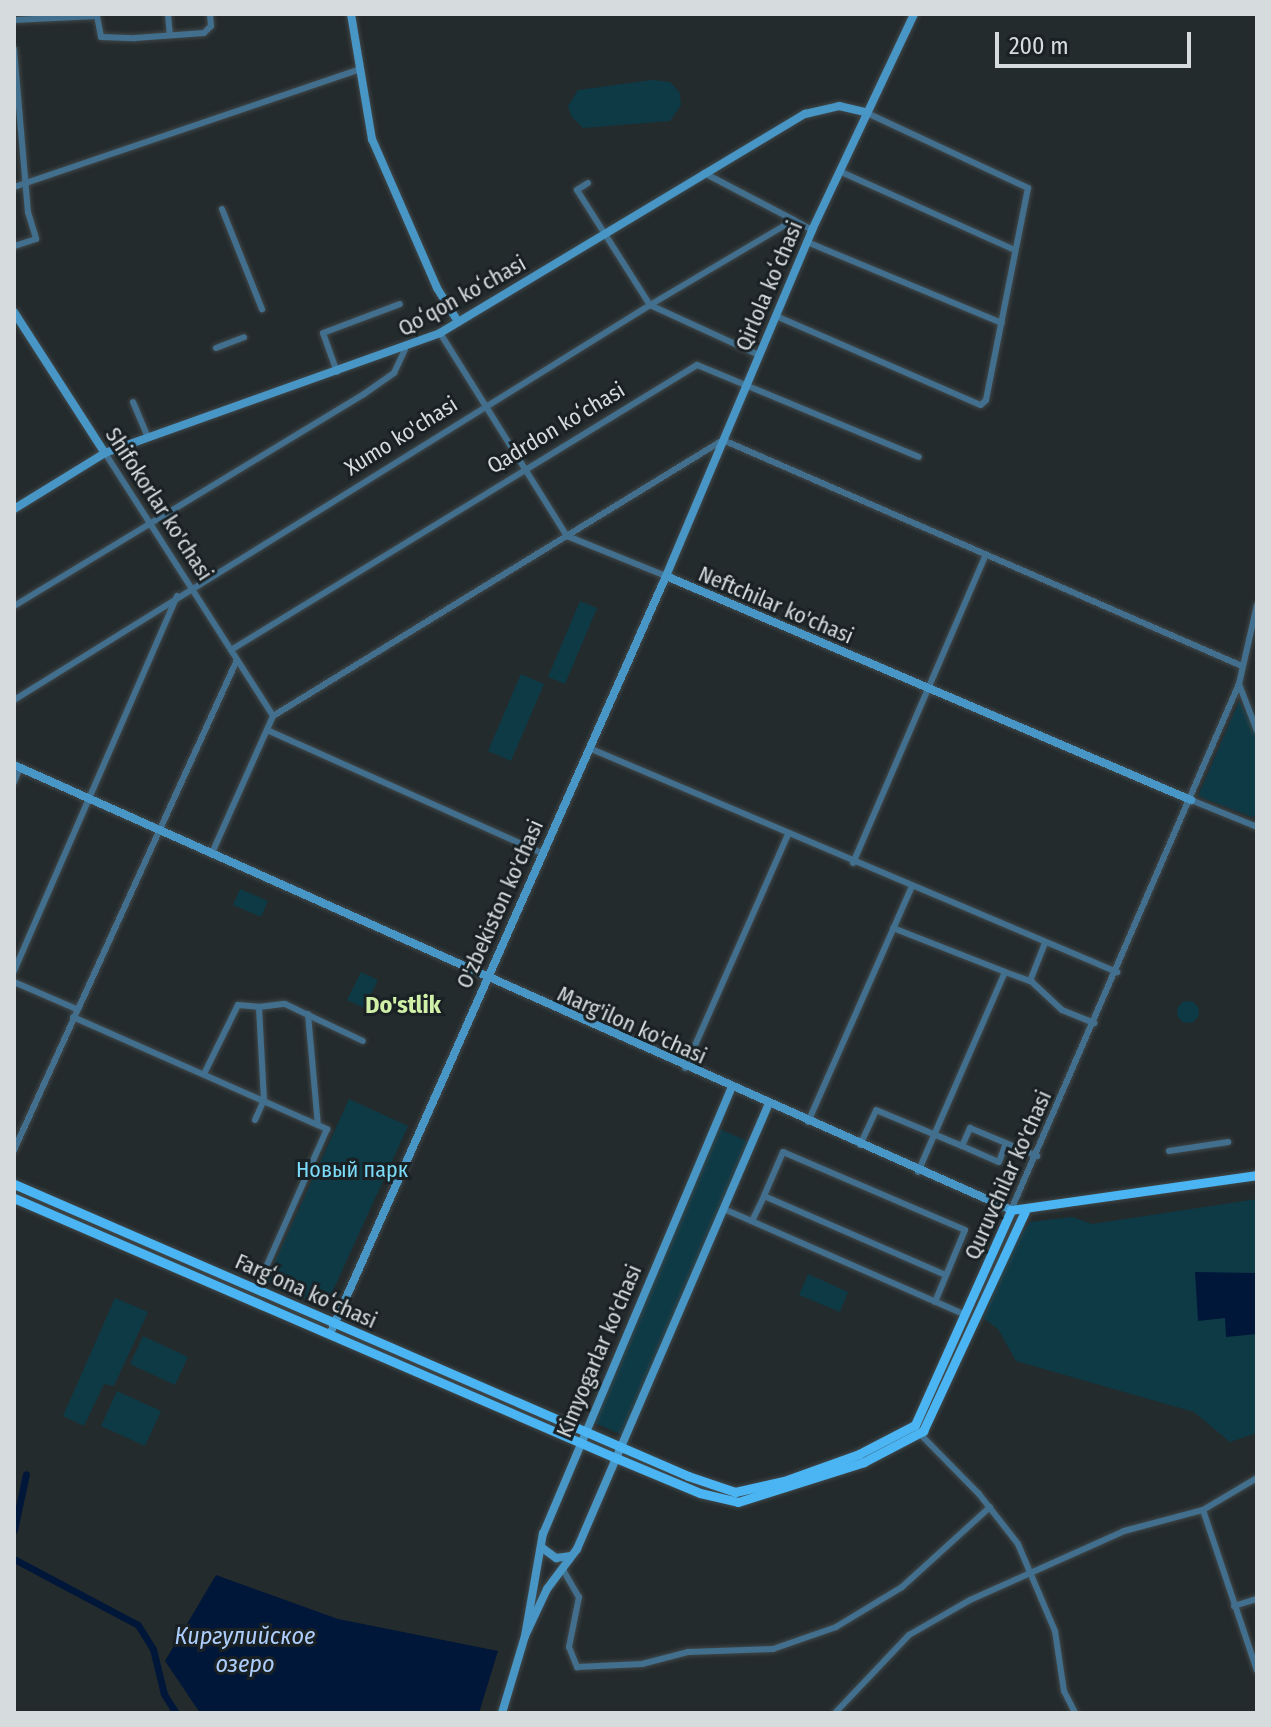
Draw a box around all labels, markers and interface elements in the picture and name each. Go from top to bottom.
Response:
scale bar [999,16,1195,66]
text: 200 m [1009,32,1069,60]
street label: Qirlola koʻchasi [730,217,808,355]
street label: Qoʻqon koʻchasi [394,250,530,342]
street label: Qadrdon koʻchasi [483,377,629,479]
street label: Xumo ko'chasi [340,391,462,481]
street label: Shifokorlar ko'chasi [100,423,218,585]
street label: Neftchilar ko'chasi [694,560,858,650]
street label: O'zbekiston ko'chasi [451,816,549,992]
street label: Marg'ilon ko'chasi [553,980,711,1070]
district label: Do'stlik [365,992,441,1020]
street label: Quruvchilar ko'chasi [959,1086,1057,1264]
park label: Новый парк [296,1157,408,1183]
street label: Fargʻona koʻchasi [231,1248,381,1334]
street label: Kimyogarlar ko'chasi [551,1261,647,1441]
water label: Киргулийское озеро [175,1623,315,1679]

